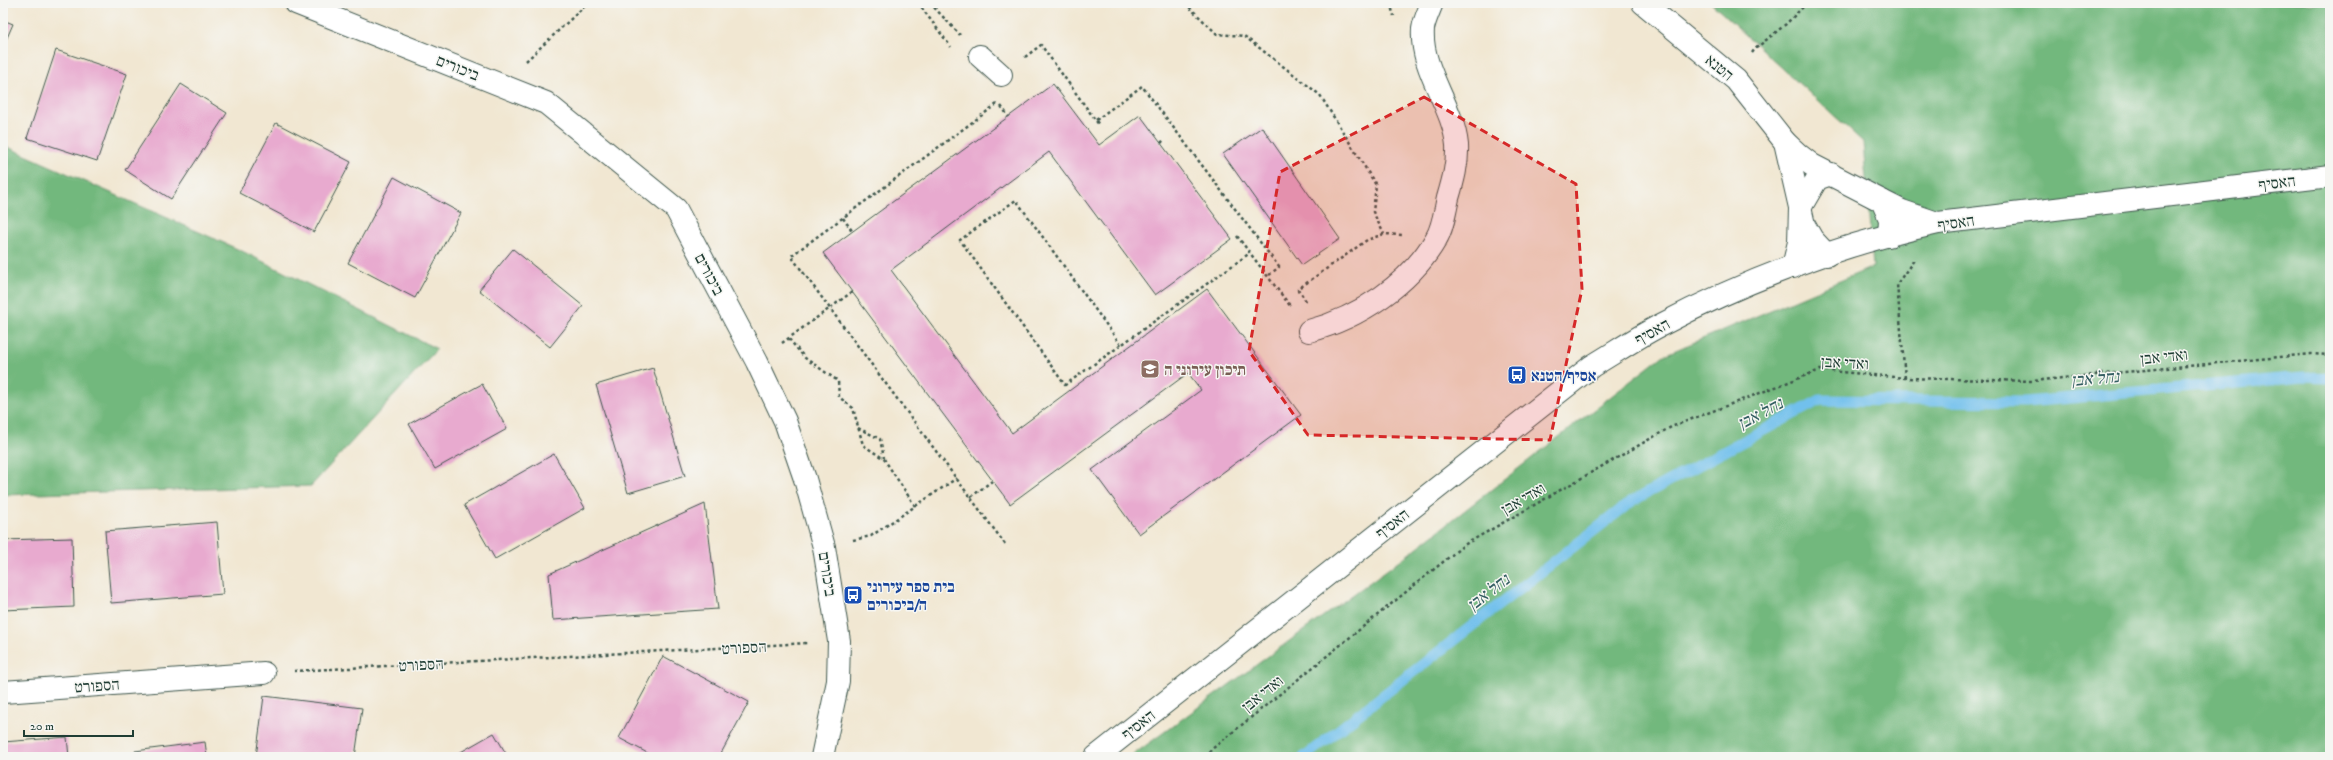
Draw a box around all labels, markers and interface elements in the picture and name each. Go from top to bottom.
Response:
street label: ביכורים [433,50,482,86]
street label: הטנא [1701,50,1738,85]
street label: האסיף [2257,171,2297,195]
street label: האסיף [1936,210,1976,235]
street label: ביכורים [690,250,729,299]
street label: האסיף [1631,314,1674,350]
street label: ואדי אבן [2139,345,2189,369]
street label: ואדי אבן [1821,352,1869,374]
school or university icon: תיכון עירוני ה [1139,358,1161,380]
place label: תיכון עירוני ה [1164,360,1246,380]
bus stop icon: אסיף/הטנא [1506,364,1528,386]
place label: אסיף/הטנא [1531,366,1597,386]
water label: נחל אבן [2070,366,2121,392]
water label: נחל אבן [1734,392,1788,435]
street label: ואדי אבן [1498,478,1549,519]
street label: האסיף [1372,504,1413,543]
street label: ביכורים [814,550,840,598]
water label: נחל אבן [1463,569,1515,616]
place label: בית ספר עירוני ה/ביכורים [867,577,955,615]
bus stop icon: בית ספר עירוני ה/ביכורים [842,584,864,606]
street label: הספורט [721,637,767,659]
street label: הספורט [398,654,444,676]
street label: ואדי אבן [1238,671,1287,717]
street label: הספורט [74,674,120,698]
street label: האסיף [1118,705,1159,744]
scale bar [24,712,133,738]
text: 20 m [30,719,54,734]

